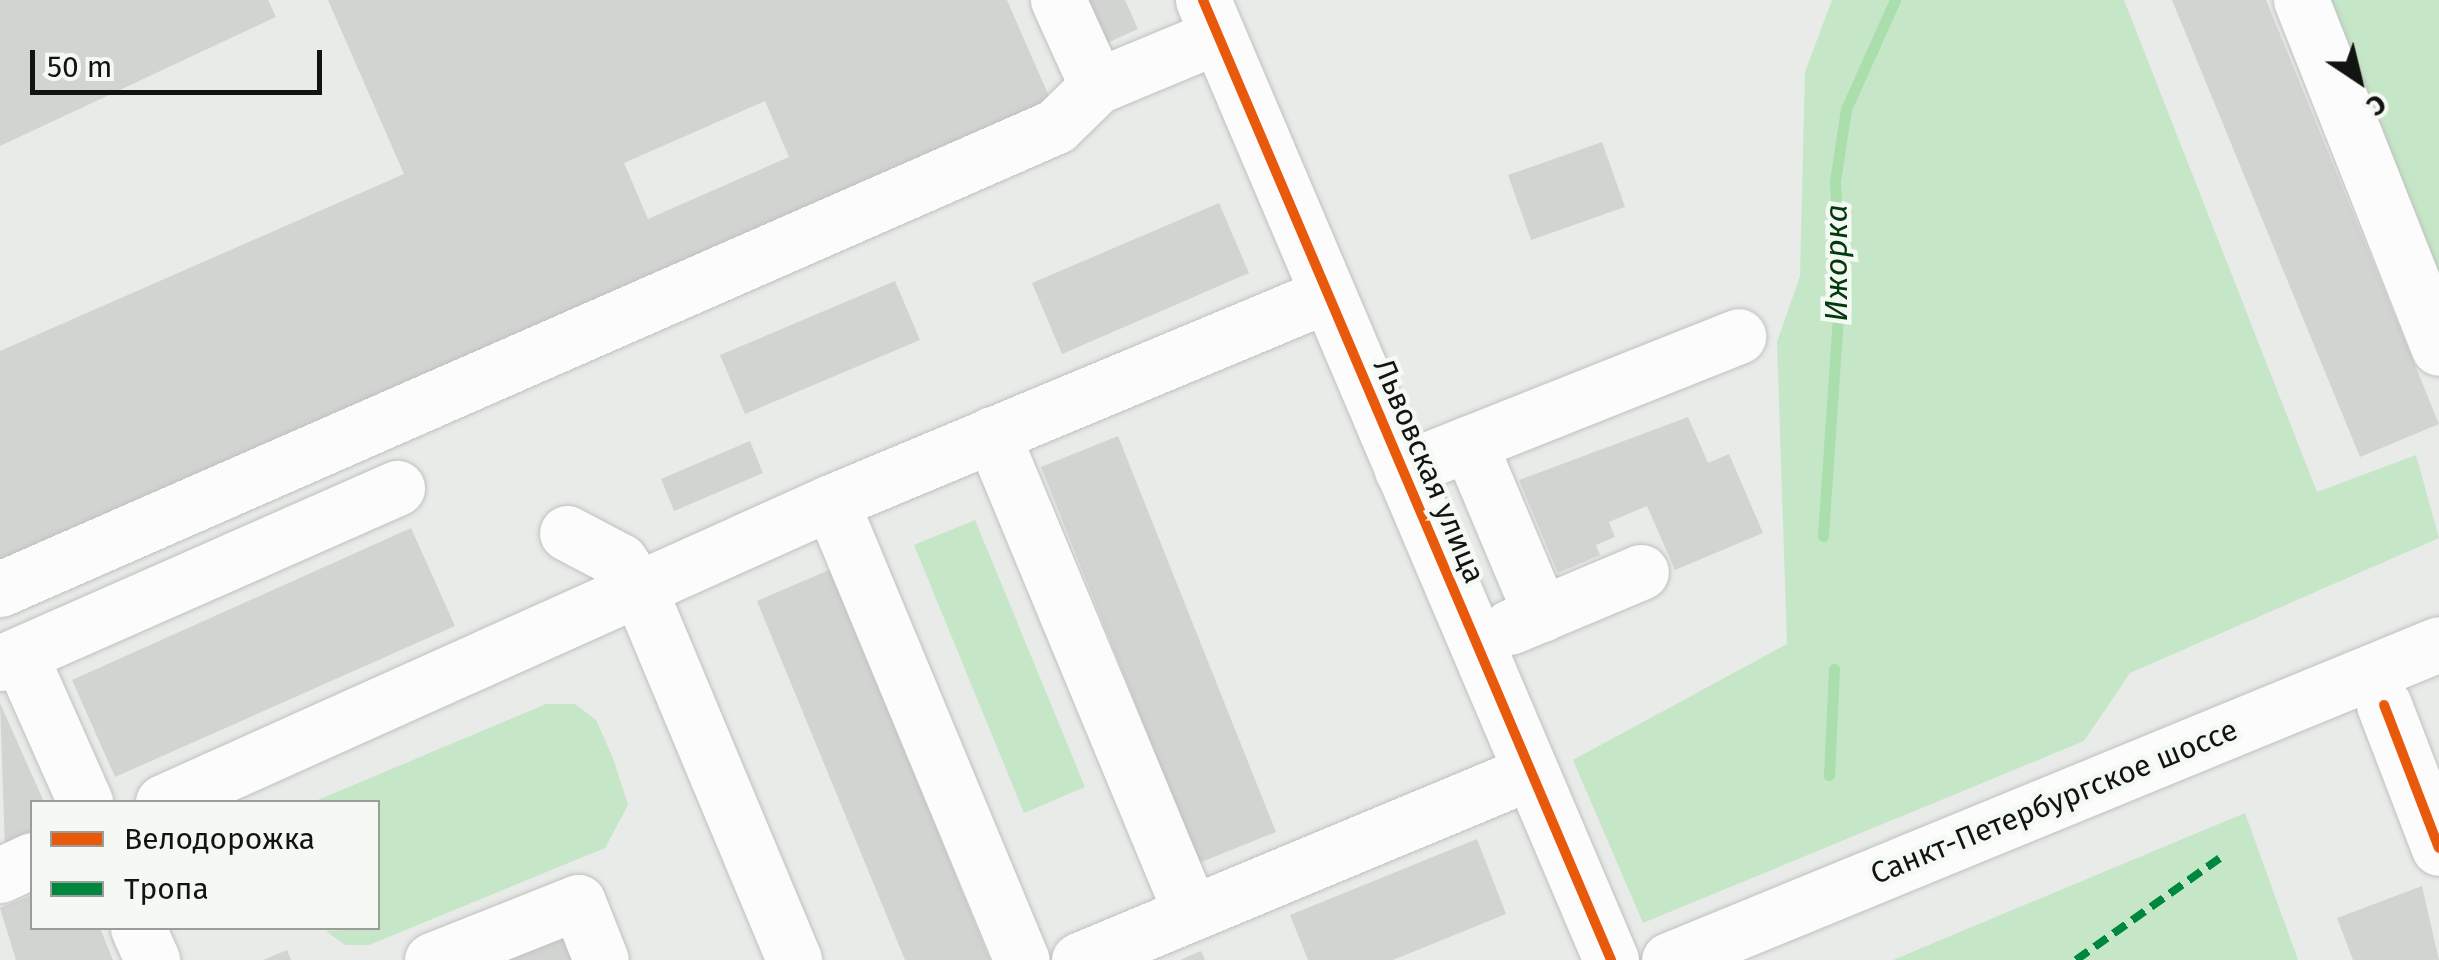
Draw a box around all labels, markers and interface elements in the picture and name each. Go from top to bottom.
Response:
scale bar [35,30,328,92]
north arrow [2309,30,2409,130]
text: 50 m [47,49,112,85]
text: С [2360,87,2393,123]
water label: Ижорка [1817,204,1855,322]
street label: Львовская улица [1366,353,1492,589]
street label: Санкт-Петербургское шоссе [1865,712,2243,892]
legend [30,800,380,930]
text: Велодорожка [124,821,315,857]
text: Тропа [124,871,209,907]

